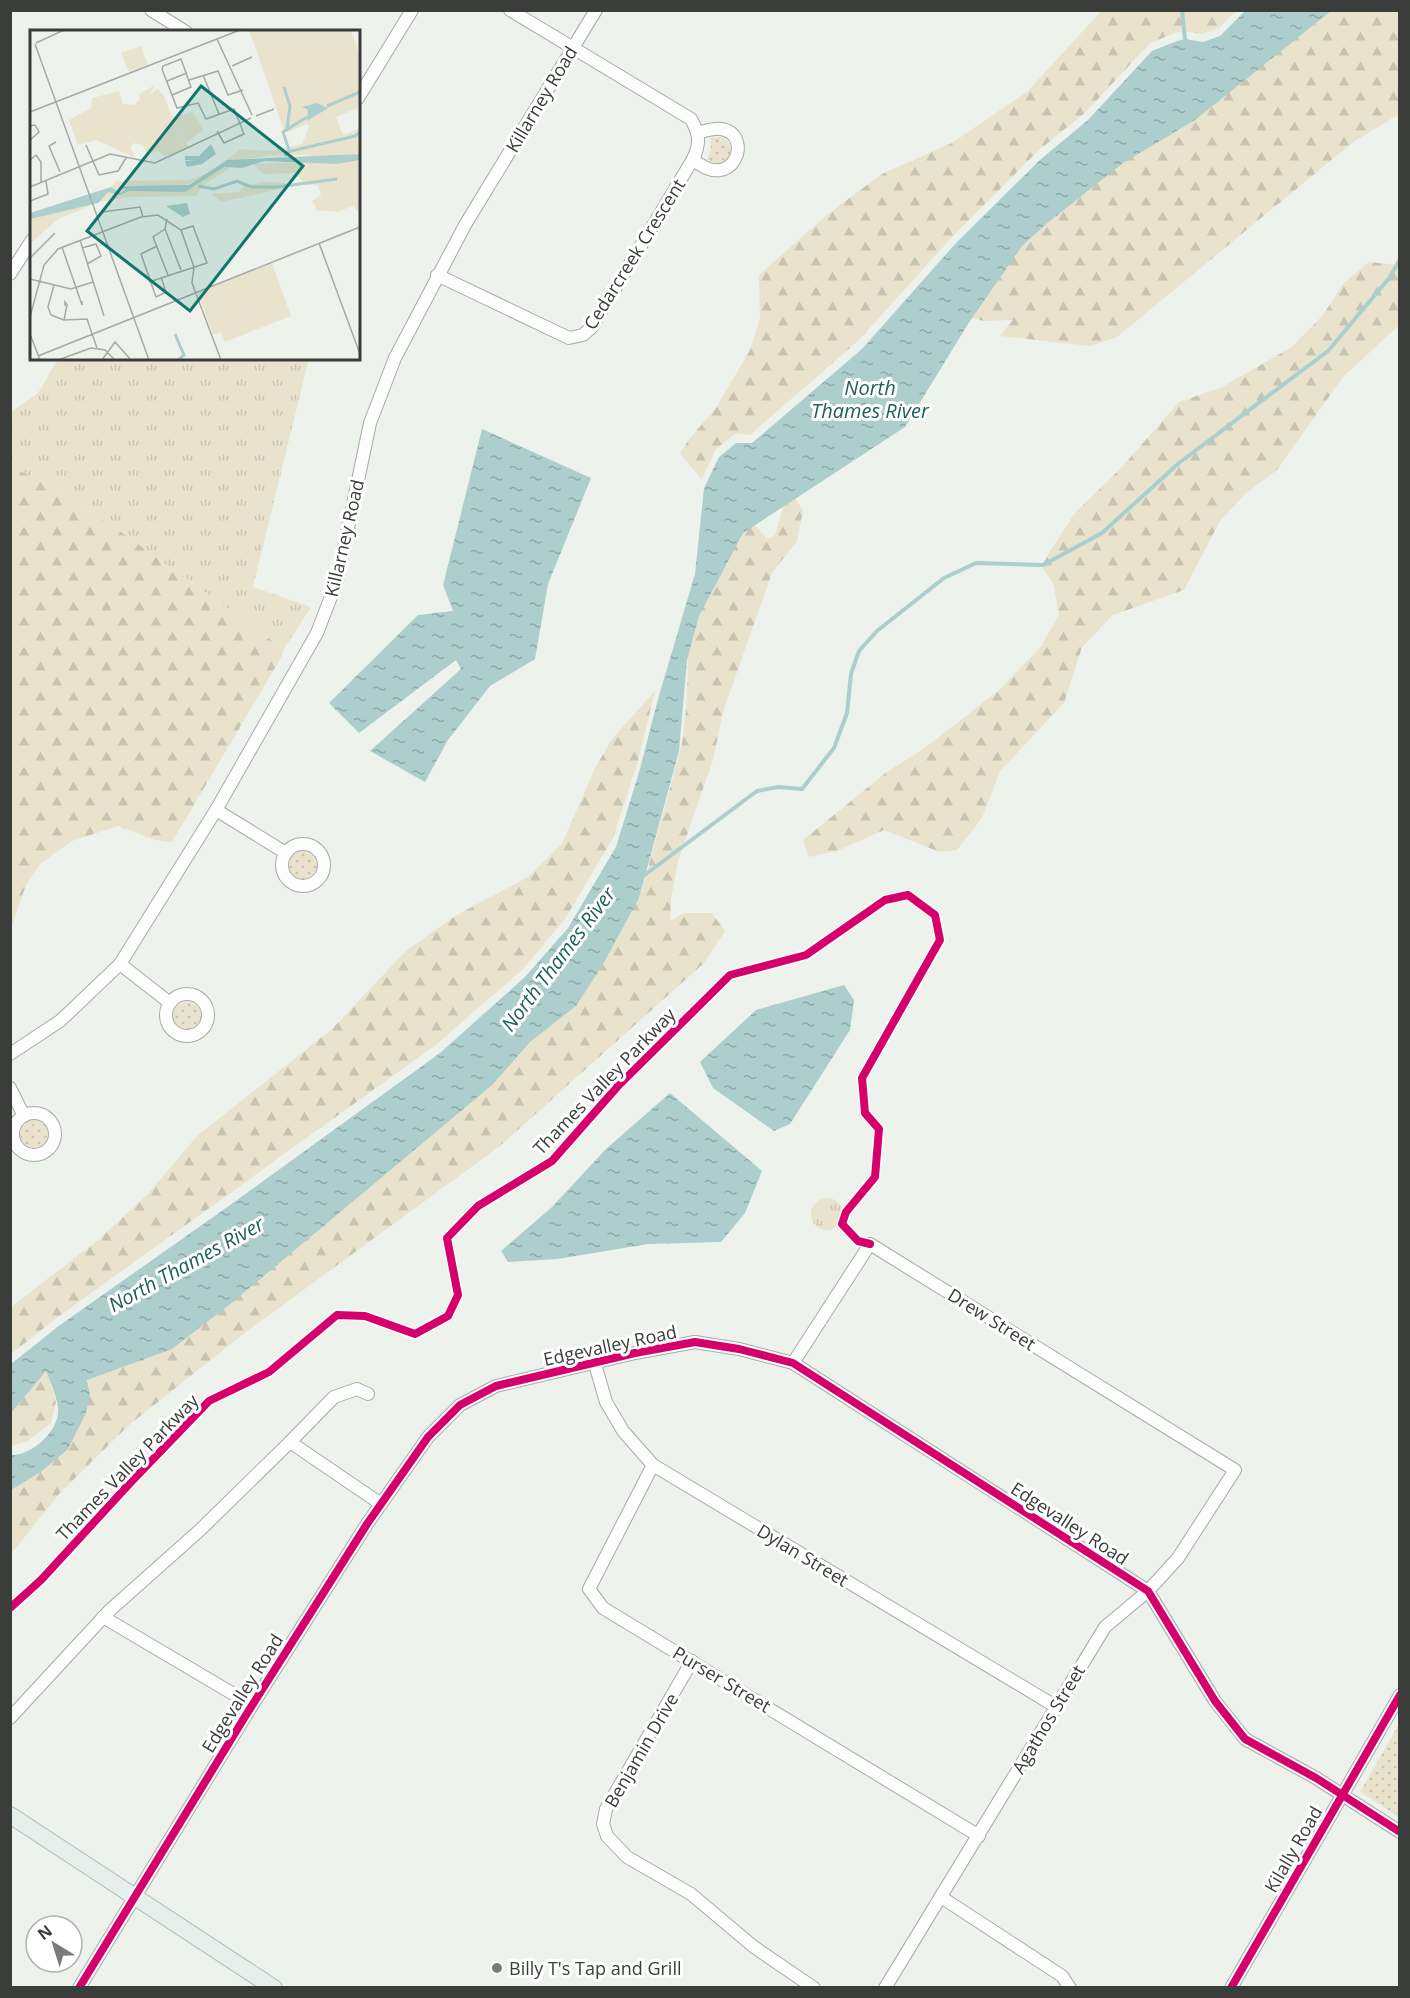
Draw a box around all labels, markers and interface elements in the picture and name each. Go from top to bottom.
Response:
inset map [30,30,360,360]
street label: Killarney Road [500,41,582,157]
street label: Cedarcreek Crescent [578,174,690,334]
water label: North Thames River [811,374,930,424]
street label: Killarney Road [319,477,369,599]
water label: North Thames River [495,880,622,1037]
street label: Thames Valley Parkway [528,1002,681,1160]
water label: North Thames River [103,1209,270,1318]
street label: Drew Street [943,1282,1041,1356]
street label: Edgevalley Road [541,1319,679,1371]
street label: Thames Valley Parkway [51,1388,204,1546]
street label: Edgevalley Road [1007,1476,1133,1570]
street label: Dylan Street [753,1518,853,1592]
street label: Edgevalley Road [196,1629,288,1757]
street label: Purser Street [669,1640,775,1718]
street label: Agathos Street [1006,1660,1090,1778]
street label: Benjamin Drive [599,1688,683,1812]
street label: Kilally Road [1259,1801,1327,1897]
north arrow [24,1914,84,1974]
text: N [33,1920,57,1945]
place label: Billy T's Tap and Grill [509,1956,681,1980]
marker: Billy T's Tap and Grill [490,1961,504,1975]

